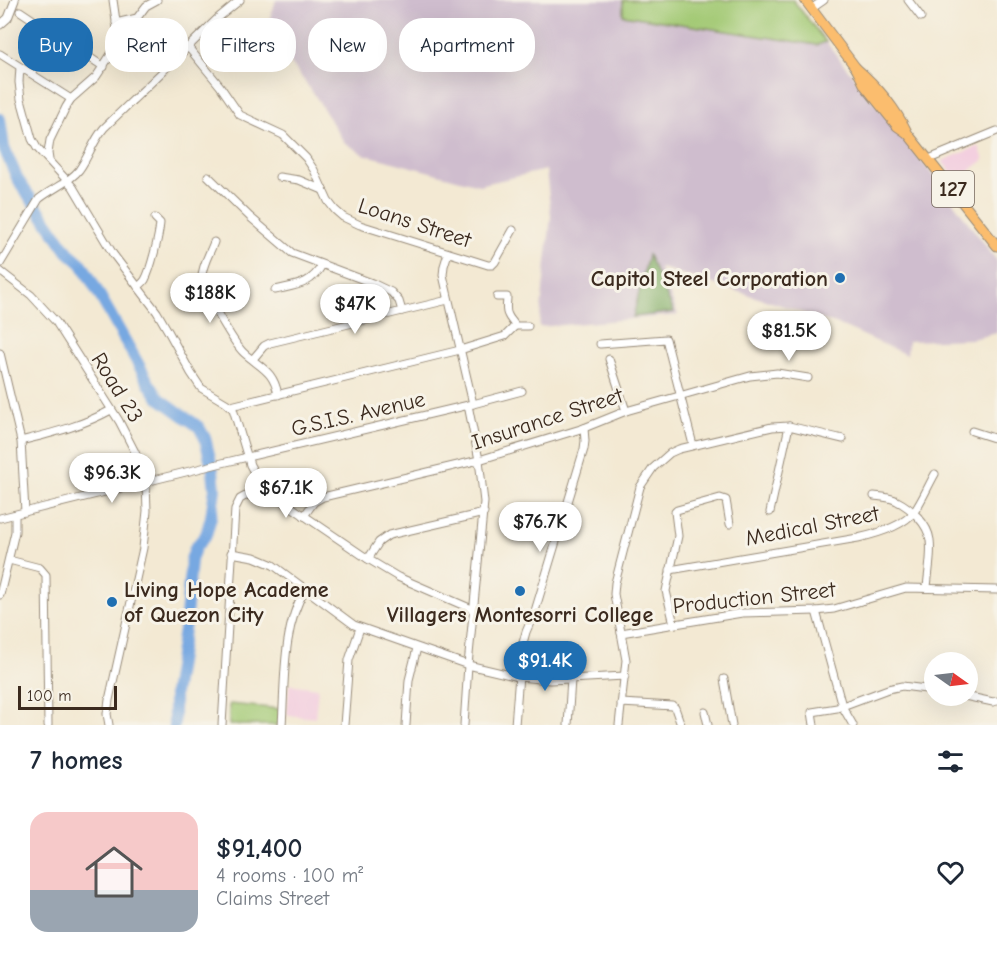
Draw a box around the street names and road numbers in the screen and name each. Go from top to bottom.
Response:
road number: 127 [932,171,974,207]
street label: Loans Street [355,192,475,254]
street label: Road 23 [86,348,149,427]
street label: Insurance Street [469,382,627,456]
street label: G.S.I.S. Avenue [289,386,428,442]
street label: Medical Street [743,500,882,552]
street label: Production Street [672,576,837,619]

